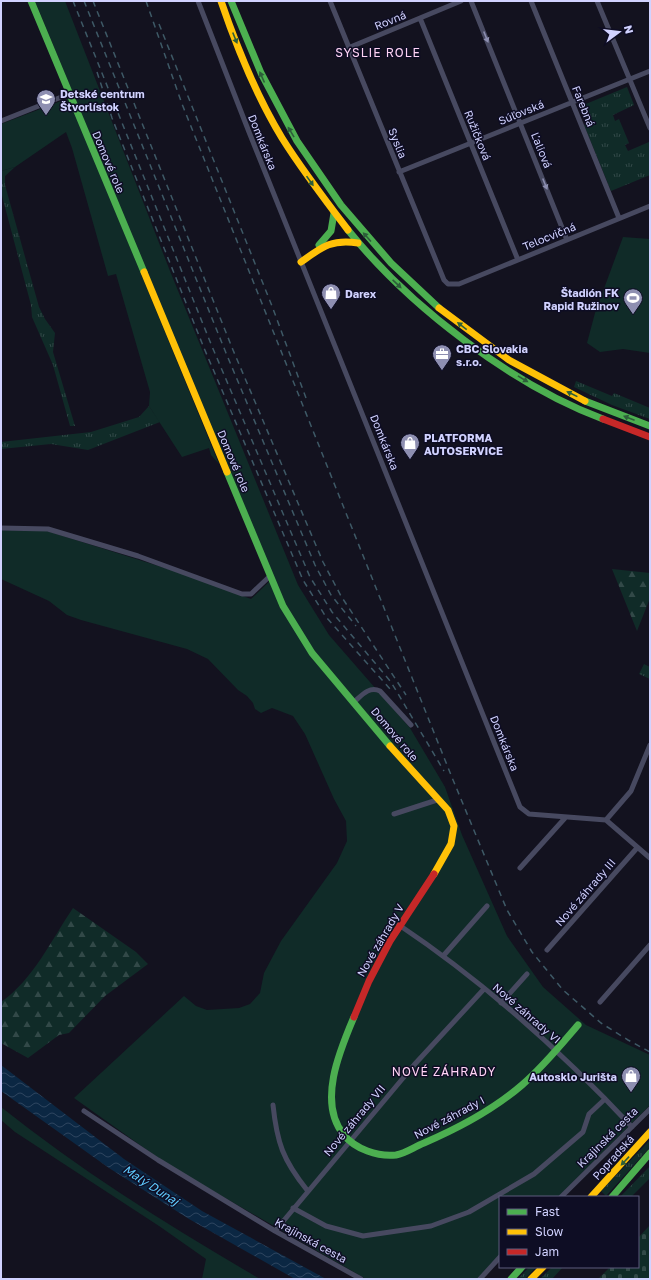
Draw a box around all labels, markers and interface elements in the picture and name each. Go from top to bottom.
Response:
street label: Rovná [372,8,408,32]
north arrow [599,12,639,52]
text: N [622,24,637,35]
one-way arrow [232,32,238,44]
one-way arrow [483,32,489,44]
district label: SYSLIE ROLE [335,45,421,60]
one-way arrow [258,71,265,83]
street label: Farebná [570,84,598,128]
place label: Detské centrum Štvorlístok [60,87,145,113]
school or university icon: Detské centrum Štvorlístok [35,88,57,116]
street label: Súľovská [496,97,546,127]
street label: Ružičková [462,108,494,162]
street label: Domkárska [246,112,280,172]
one-way arrow [287,126,294,138]
street label: Syslia [386,126,410,160]
street label: Domové role [90,129,128,195]
street label: Ľaliová [529,130,555,170]
one-way arrow [306,176,314,186]
one-way arrow [542,178,548,190]
street label: Telocvičná [521,219,577,253]
one-way arrow [362,232,371,243]
one-way arrow [392,279,403,288]
shop icon: Darex [320,282,342,310]
place label: Štadión FK Rapid Ružinov [544,286,619,312]
place label: Darex [345,287,377,300]
sports icon: Štadión FK Rapid Ružinov [622,287,644,315]
one-way arrow [456,322,467,330]
place label: CBC Slovakia s.r.o. [456,342,528,368]
office icon: CBC Slovakia s.r.o. [431,343,453,371]
one-way arrow [517,375,529,382]
one-way arrow [567,391,578,397]
street label: Domkárska [368,412,402,472]
one-way arrow [622,415,634,421]
street label: Domové role [215,428,253,494]
place label: PLATFORMA AUTOSERVICE [424,431,503,457]
shop icon: PLATFORMA AUTOSERVICE [399,432,421,460]
street label: Domové role [369,705,421,763]
street label: Domkárska [488,713,522,773]
street label: Nové záhrady III [552,856,618,928]
street label: Nové záhrady V [354,901,406,979]
street label: Nové záhrady VI [491,980,563,1046]
district label: NOVÉ ZÁHRADY [392,1064,496,1079]
shop icon: Autosklo Jurišta [620,1065,642,1093]
place label: Autosklo Jurišta [529,1070,617,1083]
street label: Nové záhrady VII [320,1082,388,1158]
street label: Nové záhrady I [412,1093,486,1141]
street label: Krajinská cesta [574,1104,640,1170]
street label: Popradská [590,1132,636,1182]
one-way arrow [621,1157,630,1166]
water label: Malý Dunaj [120,1161,183,1210]
legend [499,1196,639,1268]
text: Fast [535,1204,560,1219]
street label: Krajinská cesta [273,1215,349,1265]
text: Slow [535,1224,563,1239]
text: Jam [535,1244,559,1259]

